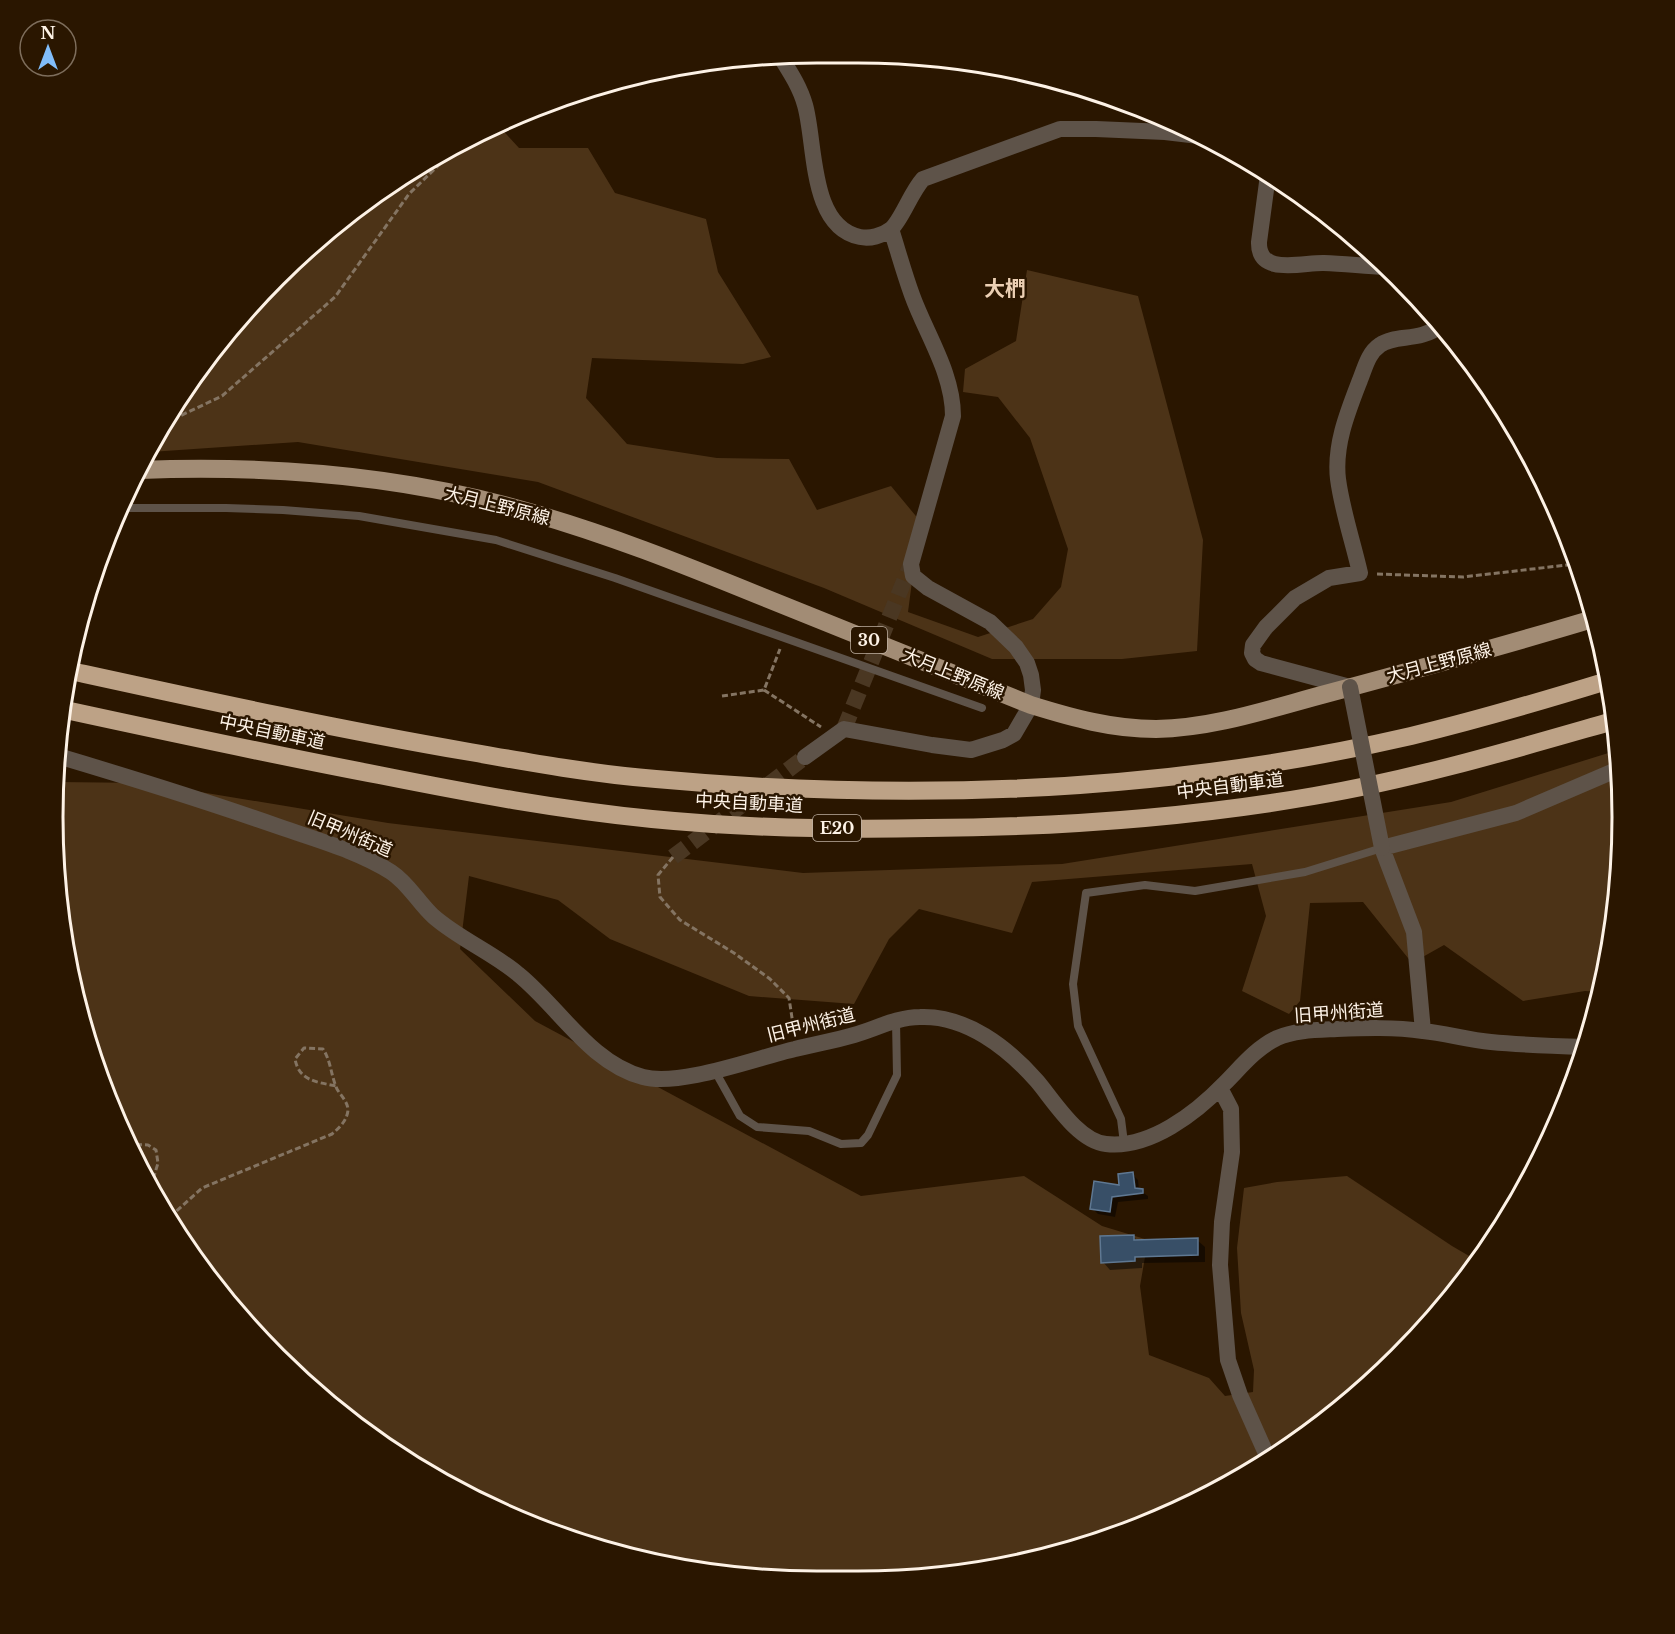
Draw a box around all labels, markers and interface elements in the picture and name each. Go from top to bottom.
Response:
north arrow [18,18,78,78]
text: N [40,23,56,43]
district label: 大椚 [984,276,1026,302]
street label: 大月上野原線 [442,482,552,530]
road number: 30 [851,627,887,653]
street label: 大月上野原線 [1384,638,1494,688]
street label: 大月上野原線 [899,644,1007,704]
street label: 中央自動車道 [217,710,327,754]
street label: 中央自動車道 [1175,769,1285,803]
street label: 中央自動車道 [694,789,804,817]
street label: 旧甲州街道 [304,806,396,862]
road number: E20 [813,815,861,841]
street label: 旧甲州街道 [1293,999,1385,1027]
street label: 旧甲州街道 [765,1003,857,1047]

